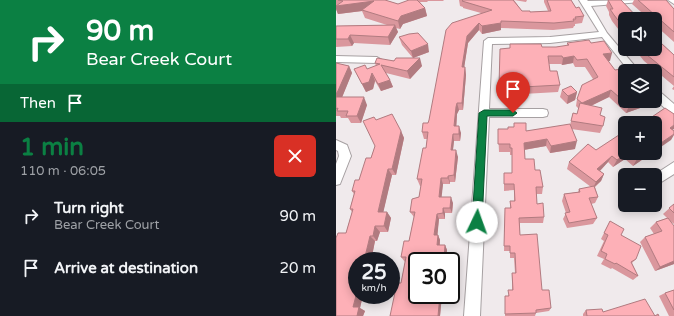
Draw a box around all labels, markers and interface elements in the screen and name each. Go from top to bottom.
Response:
map controls [618,12,662,212]
button: sound [618,12,662,56]
text: 90 m [86,14,154,48]
icon: right [20,16,72,68]
text: Bear Creek Court [86,48,232,70]
button: layers [618,64,662,108]
pin [496,72,530,113]
icon: arrive [502,78,524,100]
icon: arrive [64,92,86,114]
text: Then [20,94,56,112]
button: + [618,116,662,160]
text: 1 min [20,133,84,162]
button: close [274,135,316,177]
text: 110 m · 06:05 [20,163,106,179]
button: − [618,168,662,212]
text: Turn right [54,199,124,217]
position arrow [456,201,498,243]
icon: right [20,205,42,227]
text: 90 m [279,207,316,225]
text: Bear Creek Court [54,217,159,233]
speed limit sign: 30 [408,252,460,304]
icon: arrive [20,257,42,279]
text: Arrive at destination [54,259,198,277]
text: 20 m [279,259,316,277]
text: 25 [361,261,387,285]
text: km/h [361,282,387,294]

